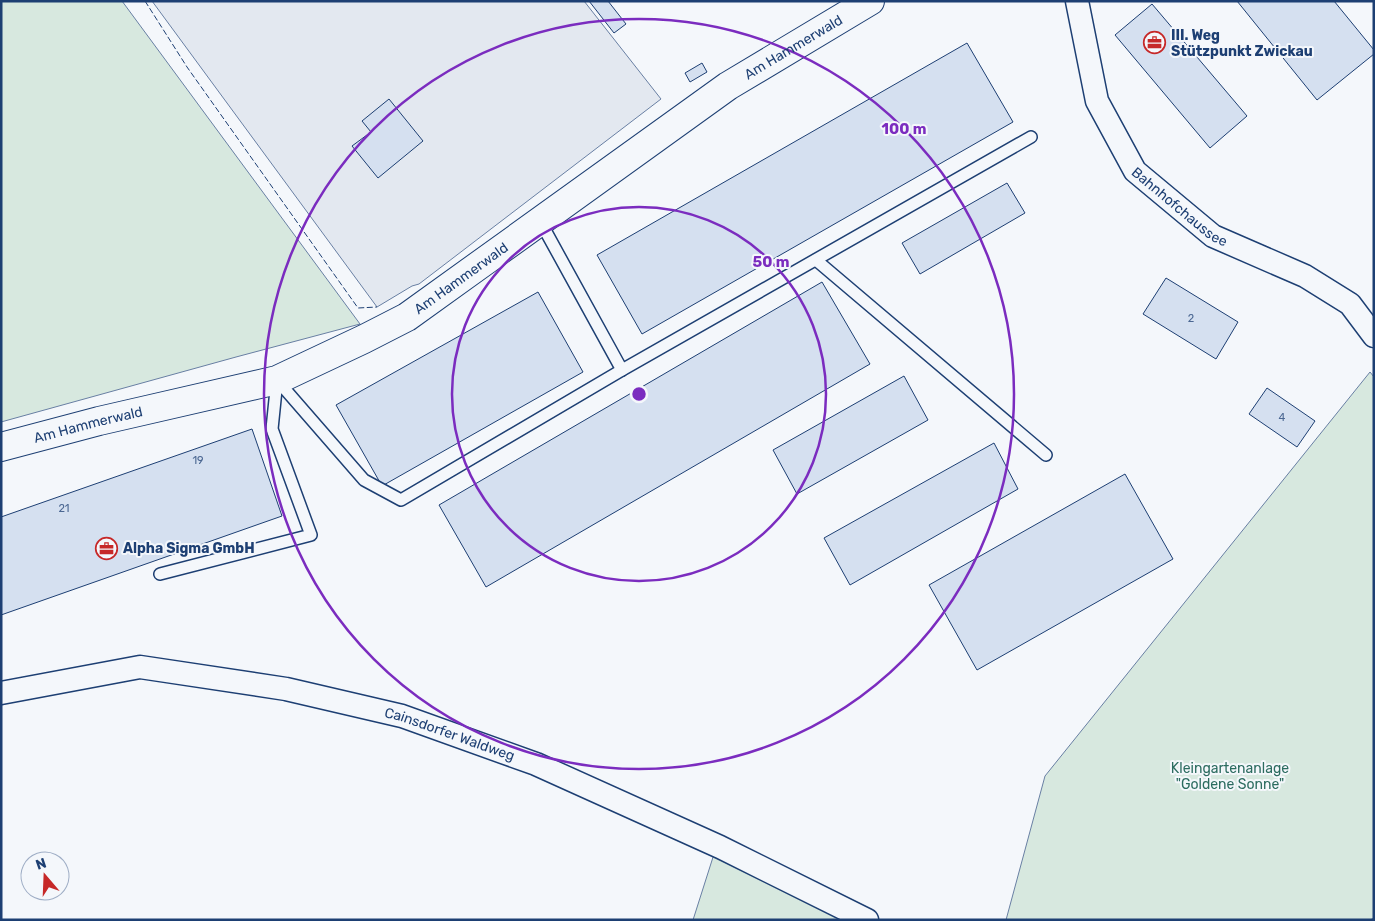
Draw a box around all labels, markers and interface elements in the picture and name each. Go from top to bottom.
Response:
street label: Am Hammerwald [741,11,845,83]
place label: III. Weg Stützpunkt Zwickau [1171,27,1313,60]
office icon: III. Weg Stützpunkt Zwickau [1143,31,1167,55]
text: 100 m [882,120,926,138]
street label: Bahnhofchaussee [1128,163,1230,250]
street label: Am Hammerwald [411,239,511,318]
text: 50 m [753,253,789,271]
house number: 2 [1188,312,1194,325]
centre of rings [630,385,648,403]
street label: Am Hammerwald [32,403,144,446]
house number: 4 [1279,411,1286,424]
house number: 19 [192,454,204,467]
house number: 21 [58,502,70,515]
office icon: Alpha Sigma GmbH [95,536,119,560]
place label: Alpha Sigma GmbH [123,540,255,557]
street label: Cainsdorfer Waldweg [383,704,517,764]
park label: Kleingartenanlage "Goldene Sonne" [1171,760,1289,793]
north arrow [20,851,70,901]
text: N [33,855,48,874]

